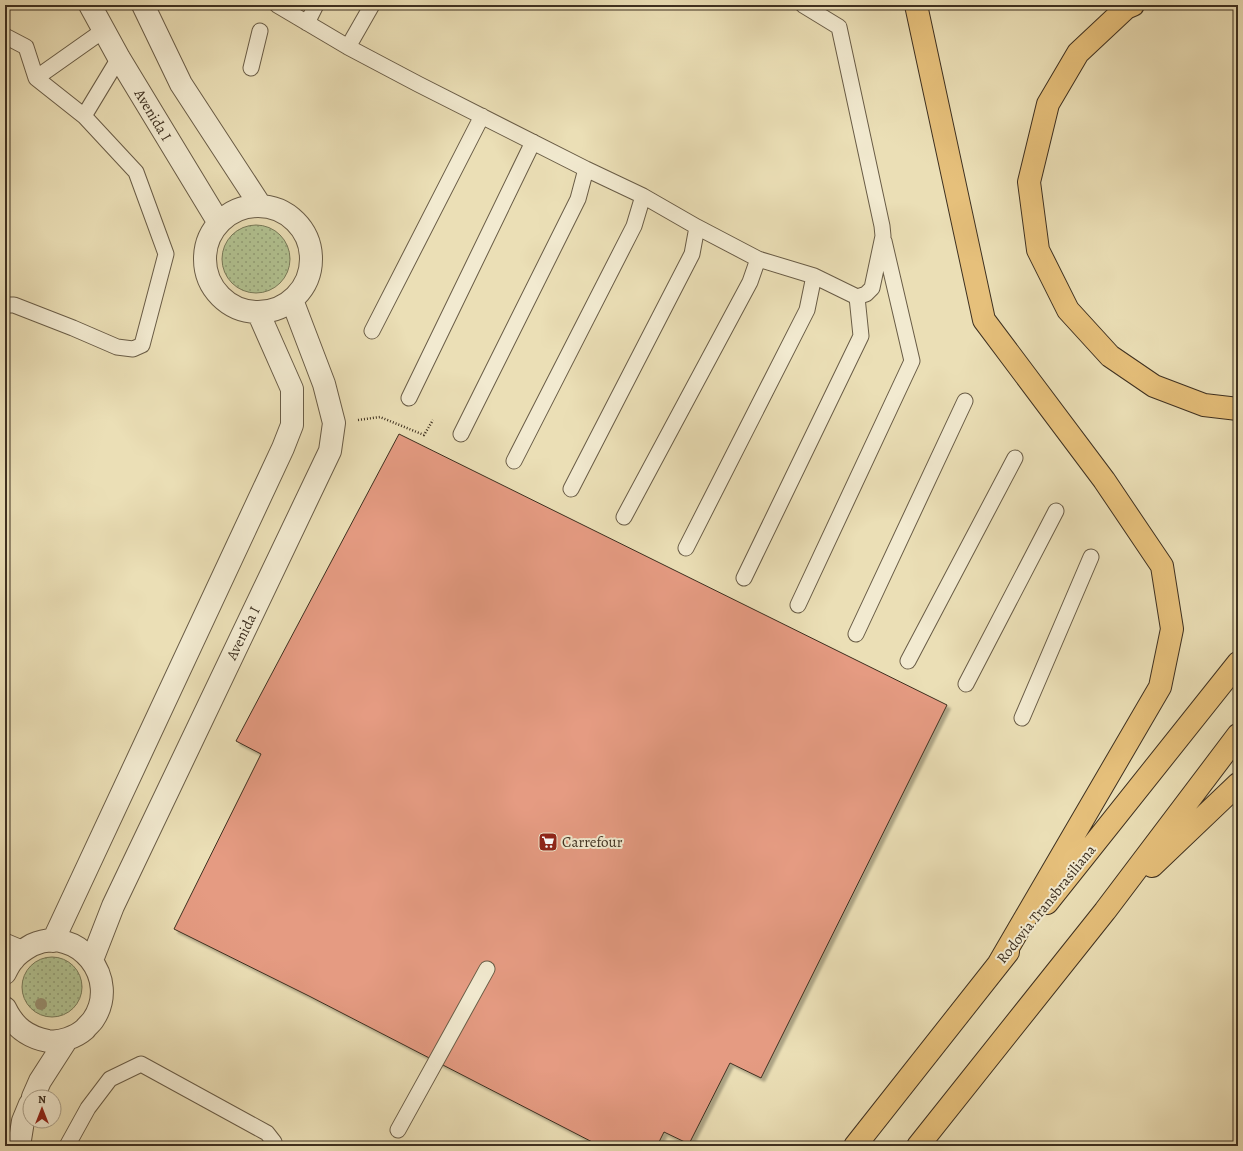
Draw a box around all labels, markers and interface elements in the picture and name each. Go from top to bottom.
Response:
street label: Avenida I [129,84,176,145]
street label: Avenida I [221,603,265,664]
supermarket icon: Carrefour [537,831,559,853]
place label: Carrefour [562,832,623,852]
street label: Rodovia Transbrasiliana [992,840,1100,968]
north arrow [22,1089,62,1129]
text: N [38,1092,46,1107]

